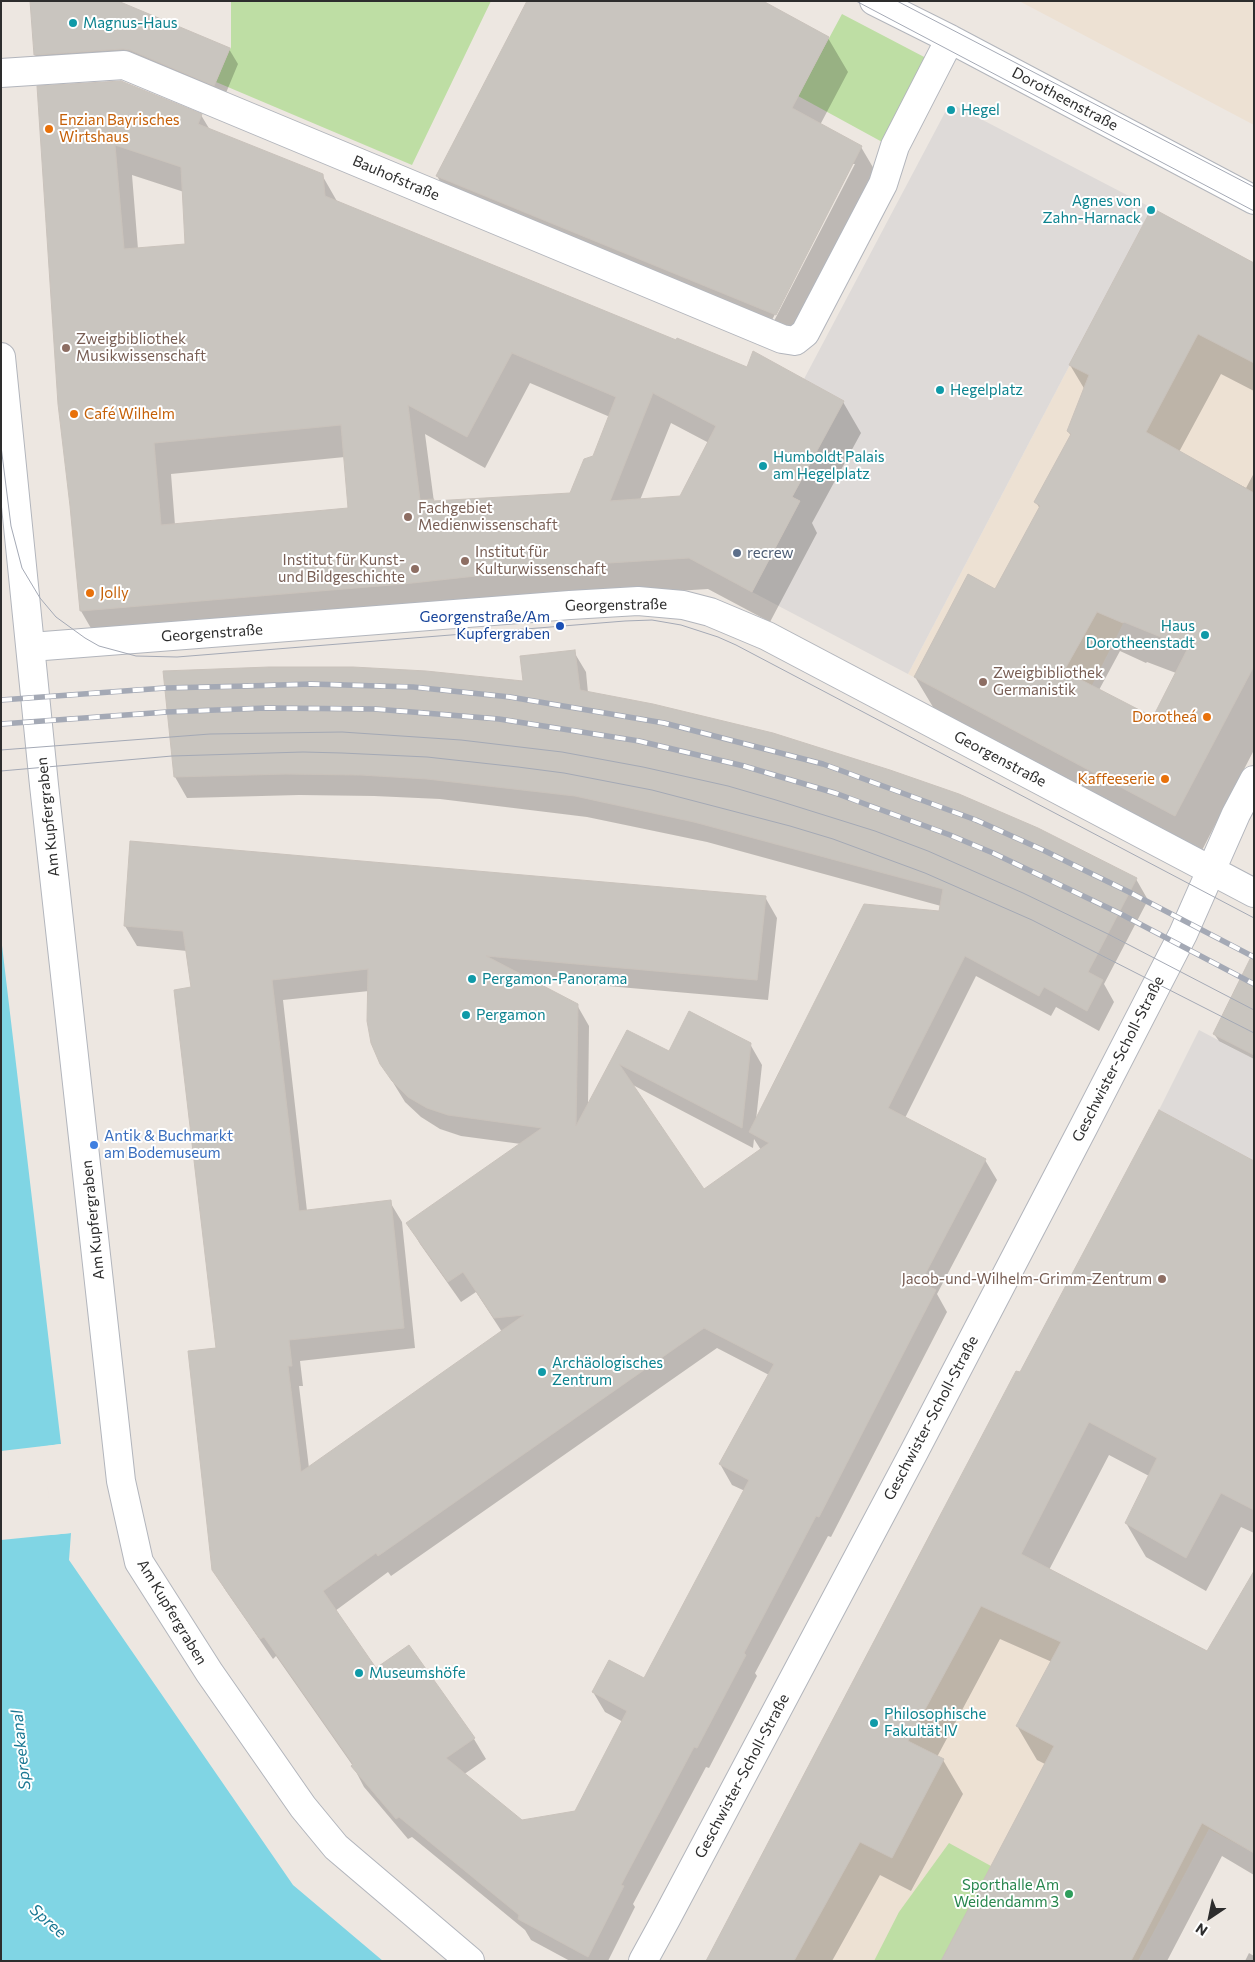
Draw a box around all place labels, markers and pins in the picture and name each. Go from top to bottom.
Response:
place label: Magnus-Haus [83,14,178,32]
marker: Magnus-Haus [67,17,79,29]
place label: Hegel [961,101,1000,119]
marker: Hegel [945,104,957,116]
place label: Enzian Bayrisches Wirtshaus [59,111,180,146]
marker: Enzian Bayrisches Wirtshaus [43,123,55,135]
place label: Agnes von Zahn-Harnack [1042,192,1141,227]
marker: Agnes von Zahn-Harnack [1145,204,1157,216]
place label: Zweigbibliothek Musikwissenschaft [76,330,206,365]
marker: Zweigbibliothek Musikwissenschaft [60,342,72,354]
place label: Hegelplatz [950,381,1023,399]
marker: Hegelplatz [934,384,946,396]
place label: Café Wilhelm [84,405,175,423]
marker: Café Wilhelm [68,408,80,420]
place label: Humboldt Palais am Hegelplatz [773,448,885,483]
marker: Humboldt Palais am Hegelplatz [757,460,769,472]
place label: Fachgebiet Medienwissenschaft [418,499,558,534]
marker: Fachgebiet Medienwissenschaft [402,511,414,523]
place label: Institut für Kulturwissenschaft [475,543,606,578]
place label: recrew [747,544,794,562]
marker: recrew [731,547,743,559]
place label: Institut für Kunst- und Bildgeschichte [278,551,405,586]
marker: Institut für Kulturwissenschaft [459,555,471,567]
marker: Institut für Kunst- und Bildgeschichte [409,563,421,575]
place label: Jolly [100,584,129,602]
marker: Jolly [84,587,96,599]
place label: Georgenstraße/Am Kupfergraben [420,608,550,643]
place label: Haus Dorotheenstadt [1086,617,1195,652]
marker: Georgenstraße/Am Kupfergraben [554,620,566,632]
marker: Haus Dorotheenstadt [1199,629,1211,641]
place label: Zweigbibliothek Germanistik [993,664,1103,699]
marker: Zweigbibliothek Germanistik [977,676,989,688]
place label: Dorotheá [1132,708,1197,726]
marker: Dorotheá [1201,711,1213,723]
place label: Kaffeeserie [1078,770,1155,788]
marker: Kaffeeserie [1159,773,1171,785]
place label: Pergamon-Panorama [482,970,627,988]
marker: Pergamon-Panorama [466,973,478,985]
place label: Pergamon [476,1006,546,1024]
marker: Pergamon [460,1009,472,1021]
place label: Antik & Buchmarkt am Bodemuseum [104,1127,233,1162]
marker: Antik & Buchmarkt am Bodemuseum [88,1139,100,1151]
place label: Jacob-und-Wilhelm-Grimm-Zentrum [901,1270,1152,1288]
marker: Jacob-und-Wilhelm-Grimm-Zentrum [1156,1273,1168,1285]
place label: Archäologisches Zentrum [552,1354,663,1389]
marker: Archäologisches Zentrum [536,1366,548,1378]
place label: Museumshöfe [369,1664,466,1682]
marker: Museumshöfe [353,1667,365,1679]
place label: Philosophische Fakultät IV [884,1705,986,1740]
marker: Philosophische Fakultät IV [868,1717,880,1729]
place label: Sporthalle Am Weidendamm 3 [954,1876,1059,1911]
marker: Sporthalle Am Weidendamm 3 [1063,1888,1075,1900]

